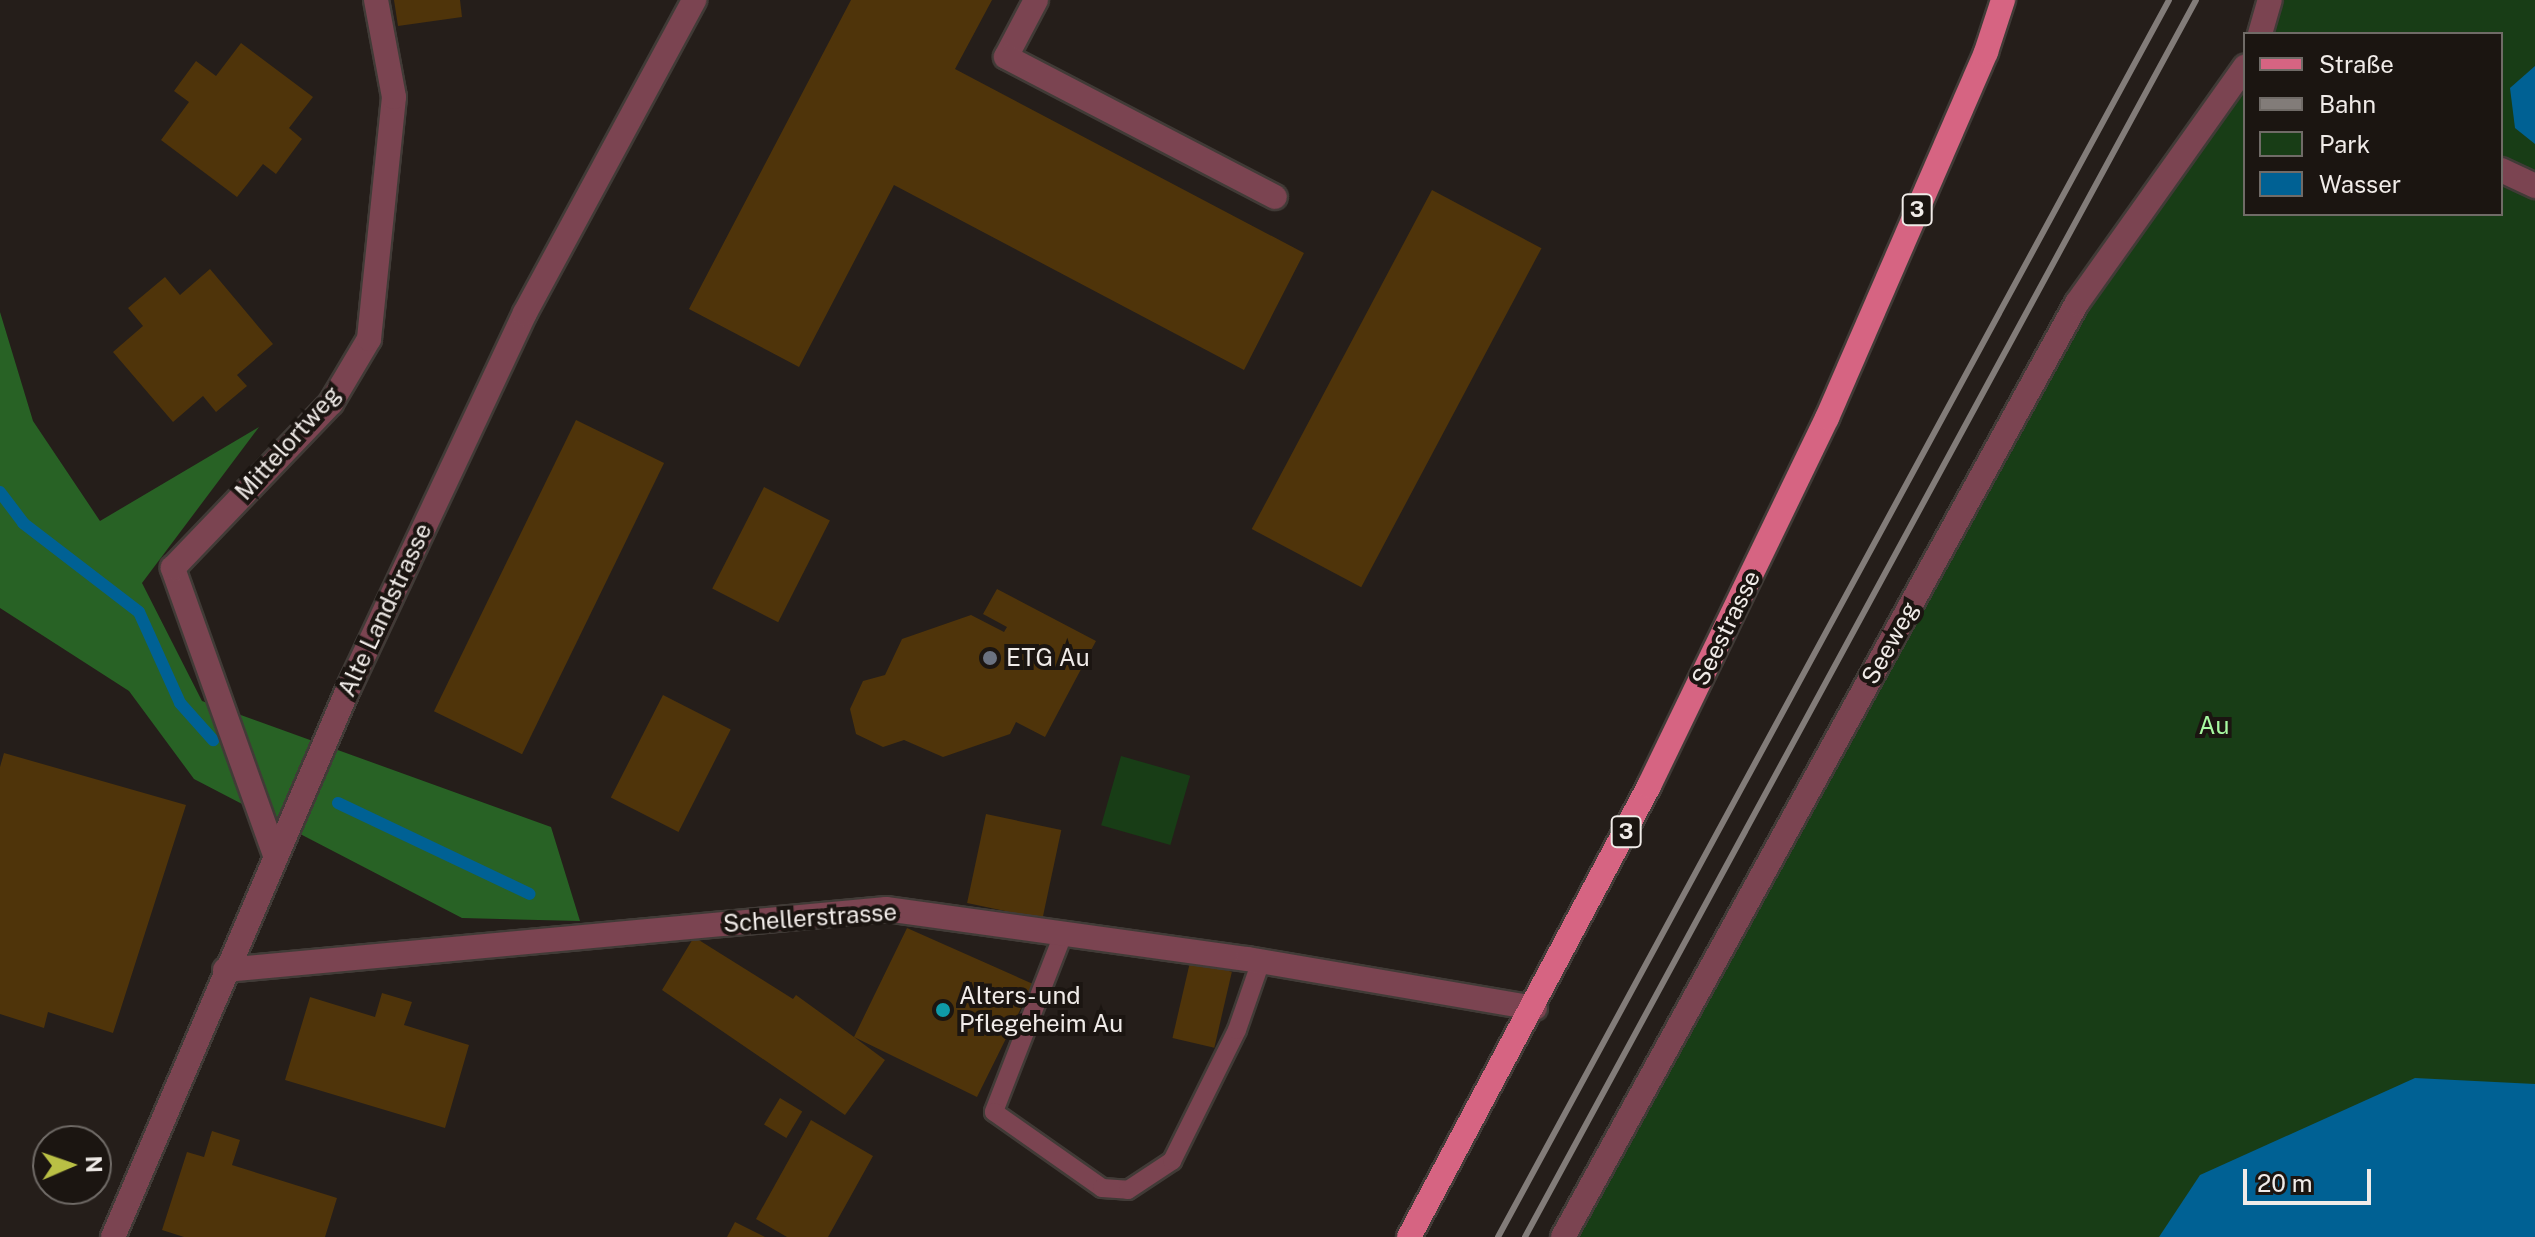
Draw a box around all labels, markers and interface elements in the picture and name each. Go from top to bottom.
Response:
legend [2243,32,2503,216]
text: Straße [2319,50,2394,78]
text: Bahn [2319,90,2376,118]
text: Park [2319,130,2370,158]
text: Wasser [2319,170,2401,198]
road number: 3 [1901,192,1933,228]
street label: Mittelortweg [229,380,347,506]
street label: Alte Landstrasse [332,519,438,701]
street label: Seestrasse [1686,566,1766,690]
street label: Seeweg [1856,597,1924,689]
place label: ETG Au [1006,644,1090,672]
marker: ETG Au [981,649,999,667]
park label: Au [2199,712,2229,740]
road number: 3 [1610,814,1642,850]
street label: Schellerstrasse [722,898,898,938]
place label: Alters- und Pflegeheim Au [959,982,1123,1038]
marker: Alters- und Pflegeheim Au [934,1001,952,1019]
north arrow [32,1125,112,1205]
scale bar [2247,1153,2375,1203]
text: N [81,1155,107,1173]
text: 20 m [2257,1169,2313,1197]

